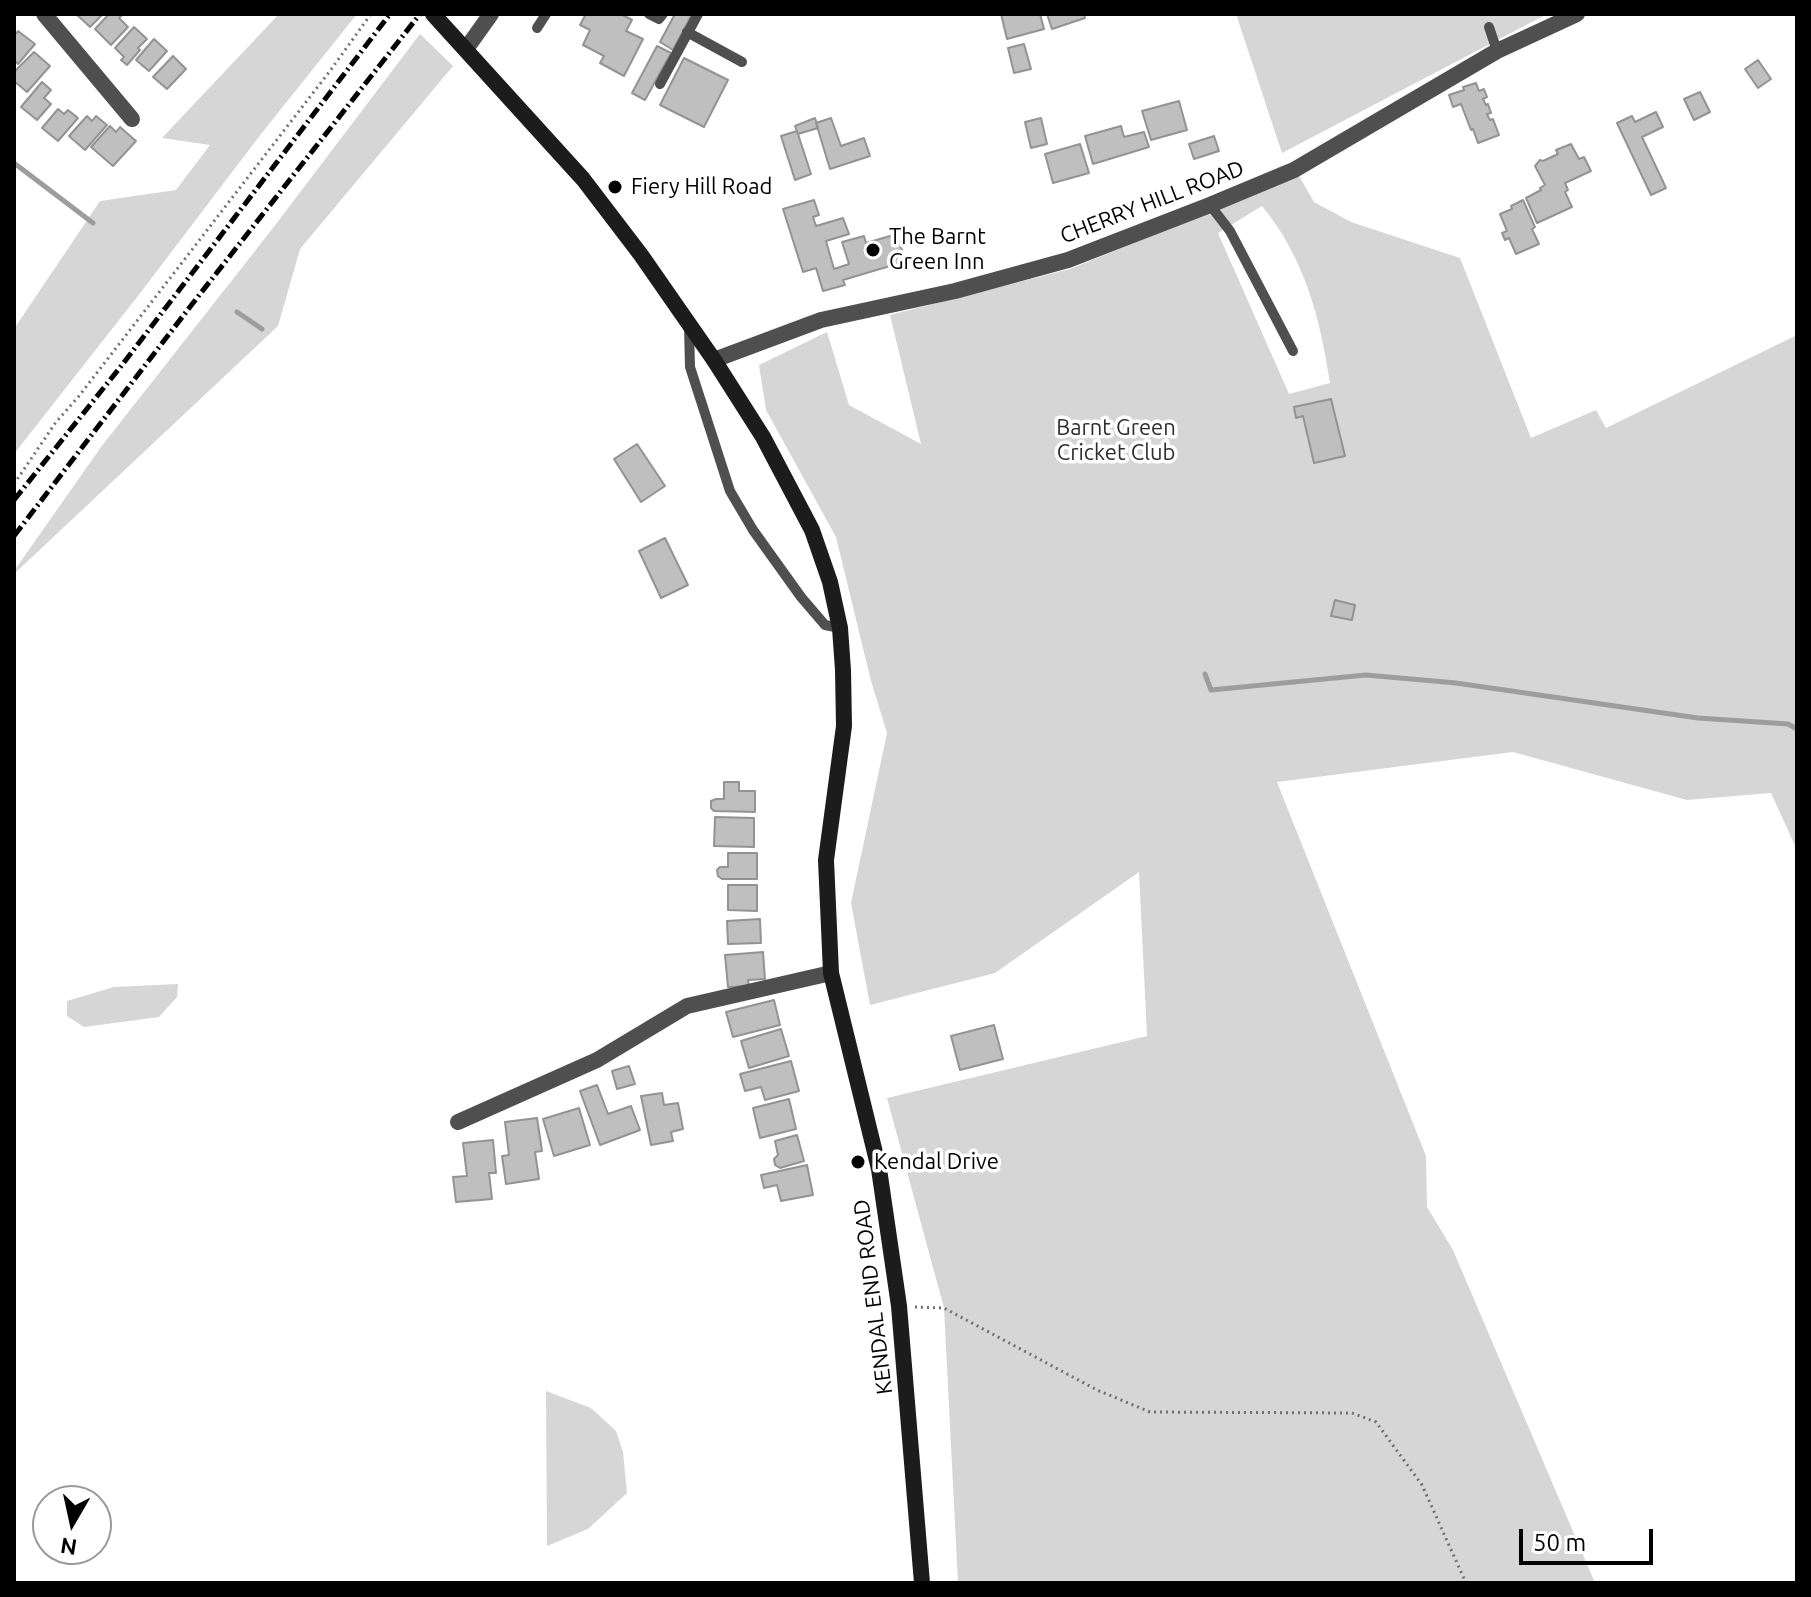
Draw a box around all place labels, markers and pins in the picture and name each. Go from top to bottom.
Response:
place label: Fiery Hill Road [631,174,772,200]
marker: Fiery Hill Road [606,178,624,196]
place label: The Barnt Green Inn [889,224,986,276]
marker: The Barnt Green Inn [864,241,882,259]
place label: Kendal Drive [874,1149,999,1175]
marker: Kendal Drive [849,1153,867,1171]

